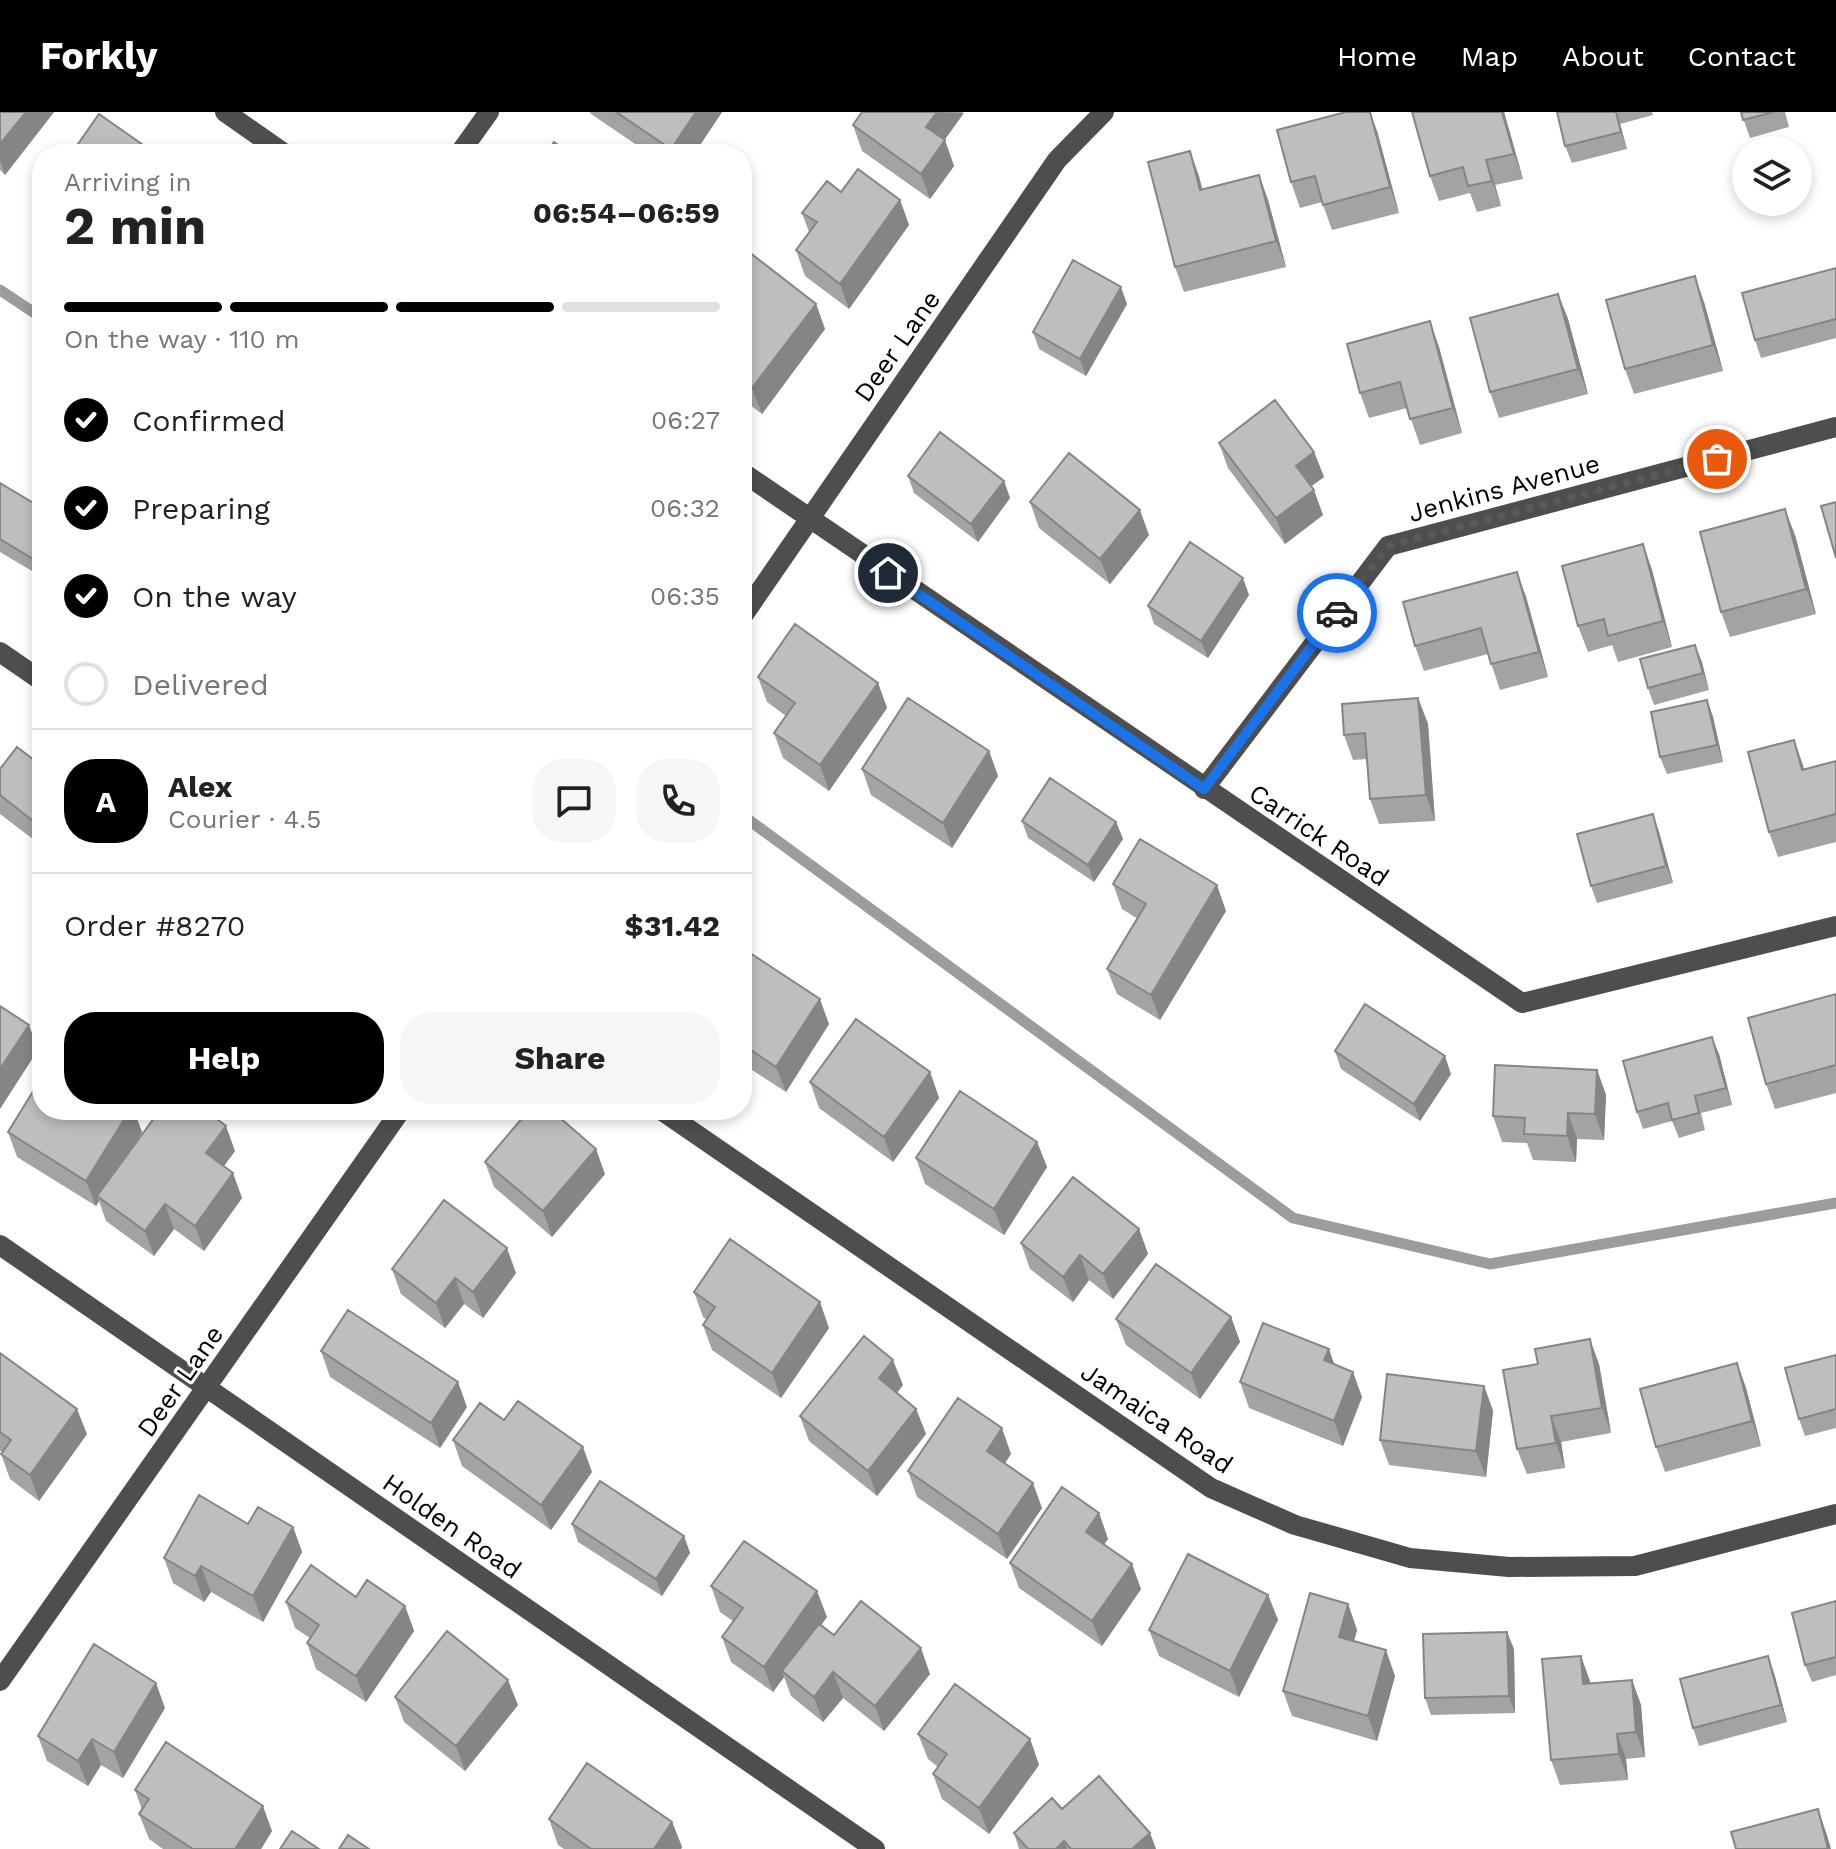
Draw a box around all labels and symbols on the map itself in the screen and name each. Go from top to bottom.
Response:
street label: Deer Lane [848,285,946,407]
pin [1683,425,1751,493]
street label: Jenkins Avenue [1405,448,1603,528]
pin [854,539,922,607]
courier [1297,573,1377,653]
street label: Carrick Road [1244,777,1394,893]
street label: Deer Lane [131,1320,229,1442]
street label: Jamaica Road [1075,1356,1239,1480]
street label: Holden Road [377,1467,527,1585]

